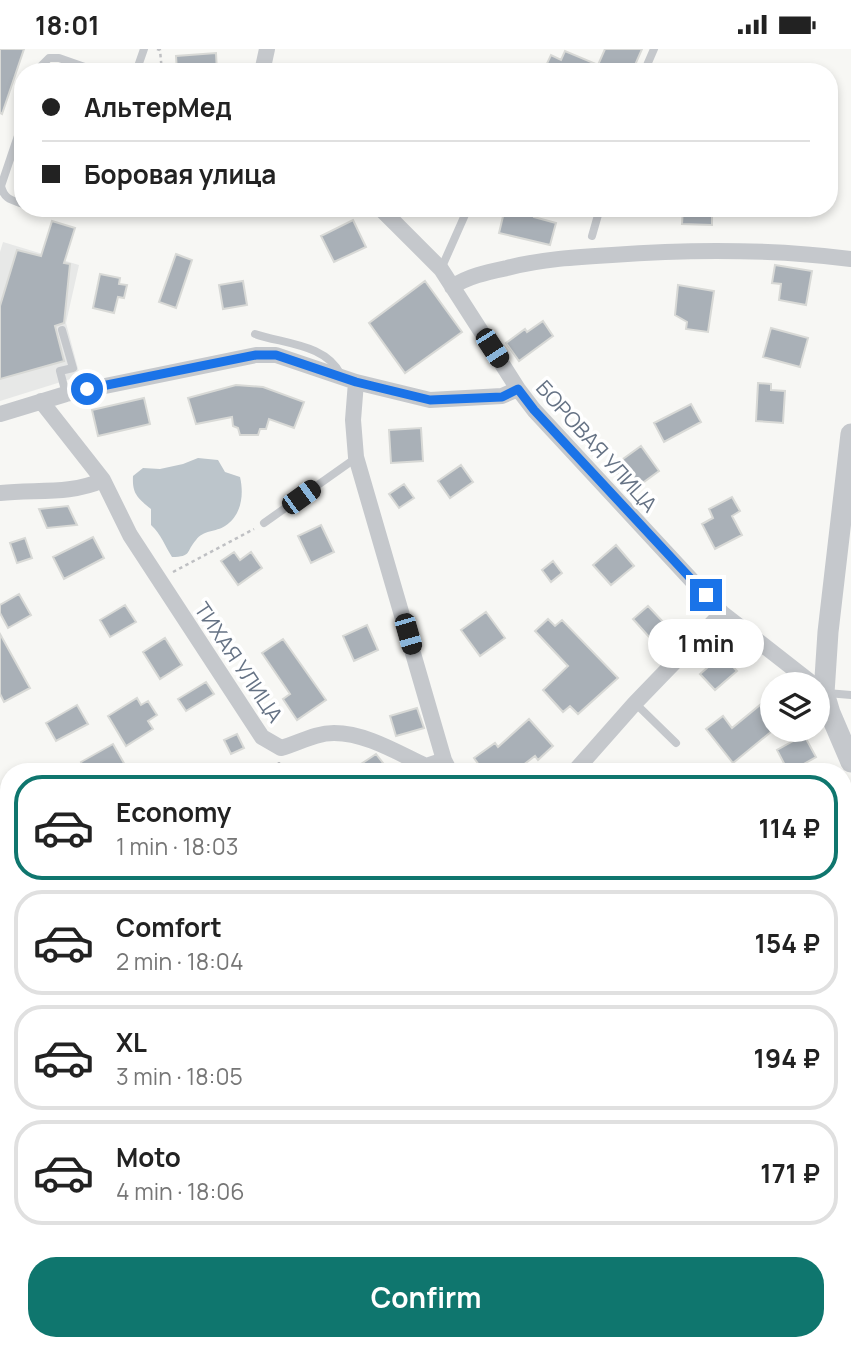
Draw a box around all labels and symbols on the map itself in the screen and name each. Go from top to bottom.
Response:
car [472,325,513,371]
route start [71,373,103,405]
street label: БОРОВАЯ УЛИЦА [530,374,664,518]
car [278,476,325,518]
route end [690,579,722,611]
street label: ТИХАЯ УЛИЦА [188,596,290,728]
car [393,611,424,657]
callout: 1 min [648,619,764,669]

